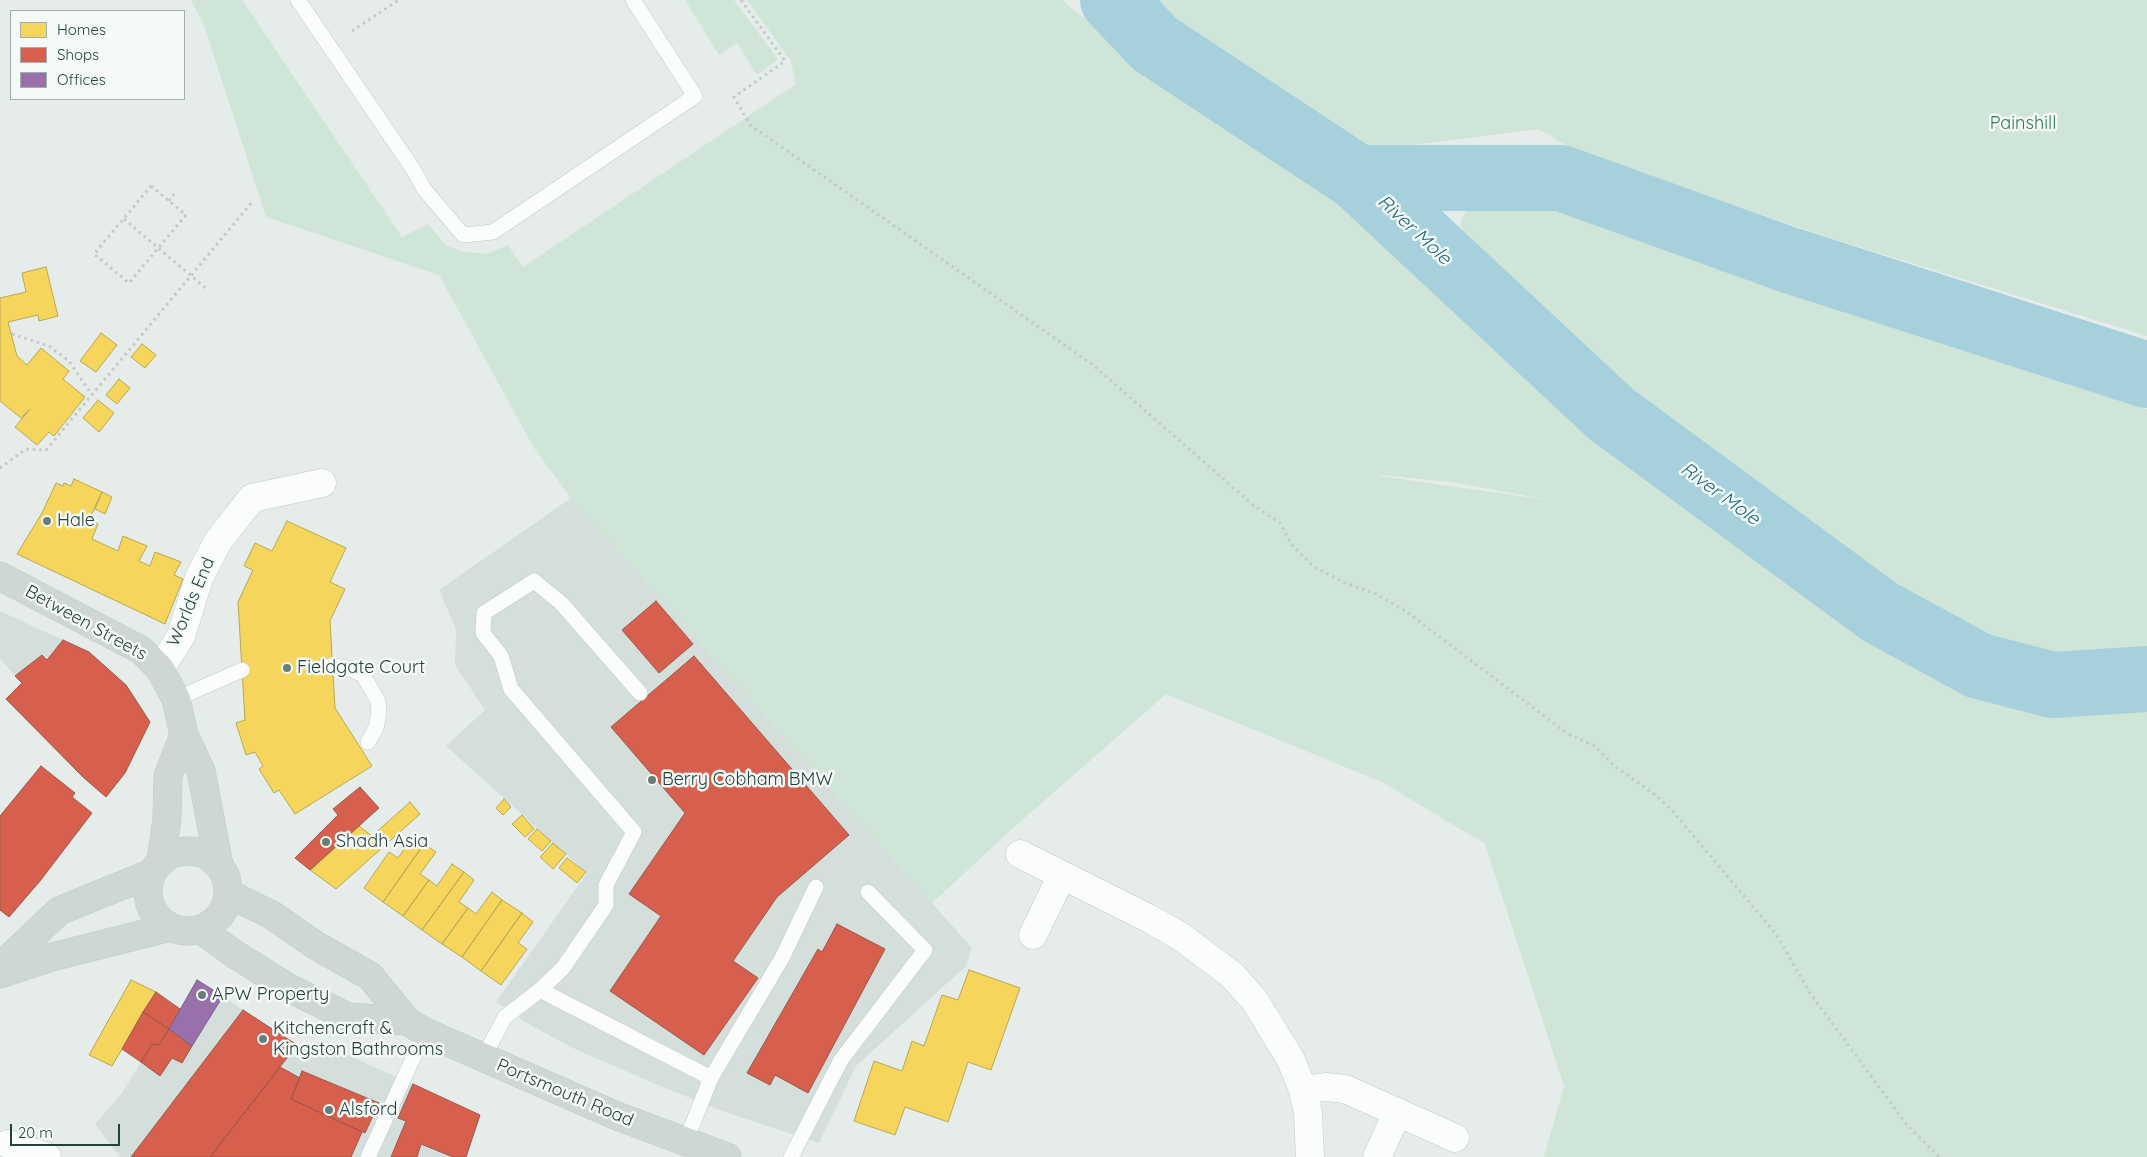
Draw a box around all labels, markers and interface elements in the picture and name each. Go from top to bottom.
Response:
legend [10,10,185,100]
text: Homes [57,20,106,39]
text: Shops [57,45,99,64]
text: Offices [57,70,106,89]
park label: Painshill [1990,113,2056,135]
water label: River Mole [1373,190,1455,270]
water label: River Mole [1676,458,1764,530]
place label: Hale [57,510,95,532]
marker: Hale [41,515,53,527]
street label: Worlds End [163,554,219,650]
street label: Between Streets [21,581,151,665]
place label: Fieldgate Court [297,657,425,679]
marker: Fieldgate Court [281,662,293,674]
place label: Berry Cobham BMW [662,769,833,791]
marker: Berry Cobham BMW [646,774,658,786]
place label: Shadh Asia [336,831,428,853]
marker: Shadh Asia [320,836,332,848]
place label: APW Property [212,984,329,1006]
marker: APW Property [196,989,208,1001]
place label: Kitchencraft & Kingston Bathrooms [273,1018,443,1060]
marker: Kitchencraft & Kingston Bathrooms [257,1033,269,1045]
street label: Portsmouth Road [493,1054,637,1132]
place label: Alsford [339,1099,397,1121]
marker: Alsford [323,1104,335,1116]
scale bar [12,1114,122,1146]
text: 20 m [18,1123,53,1142]

